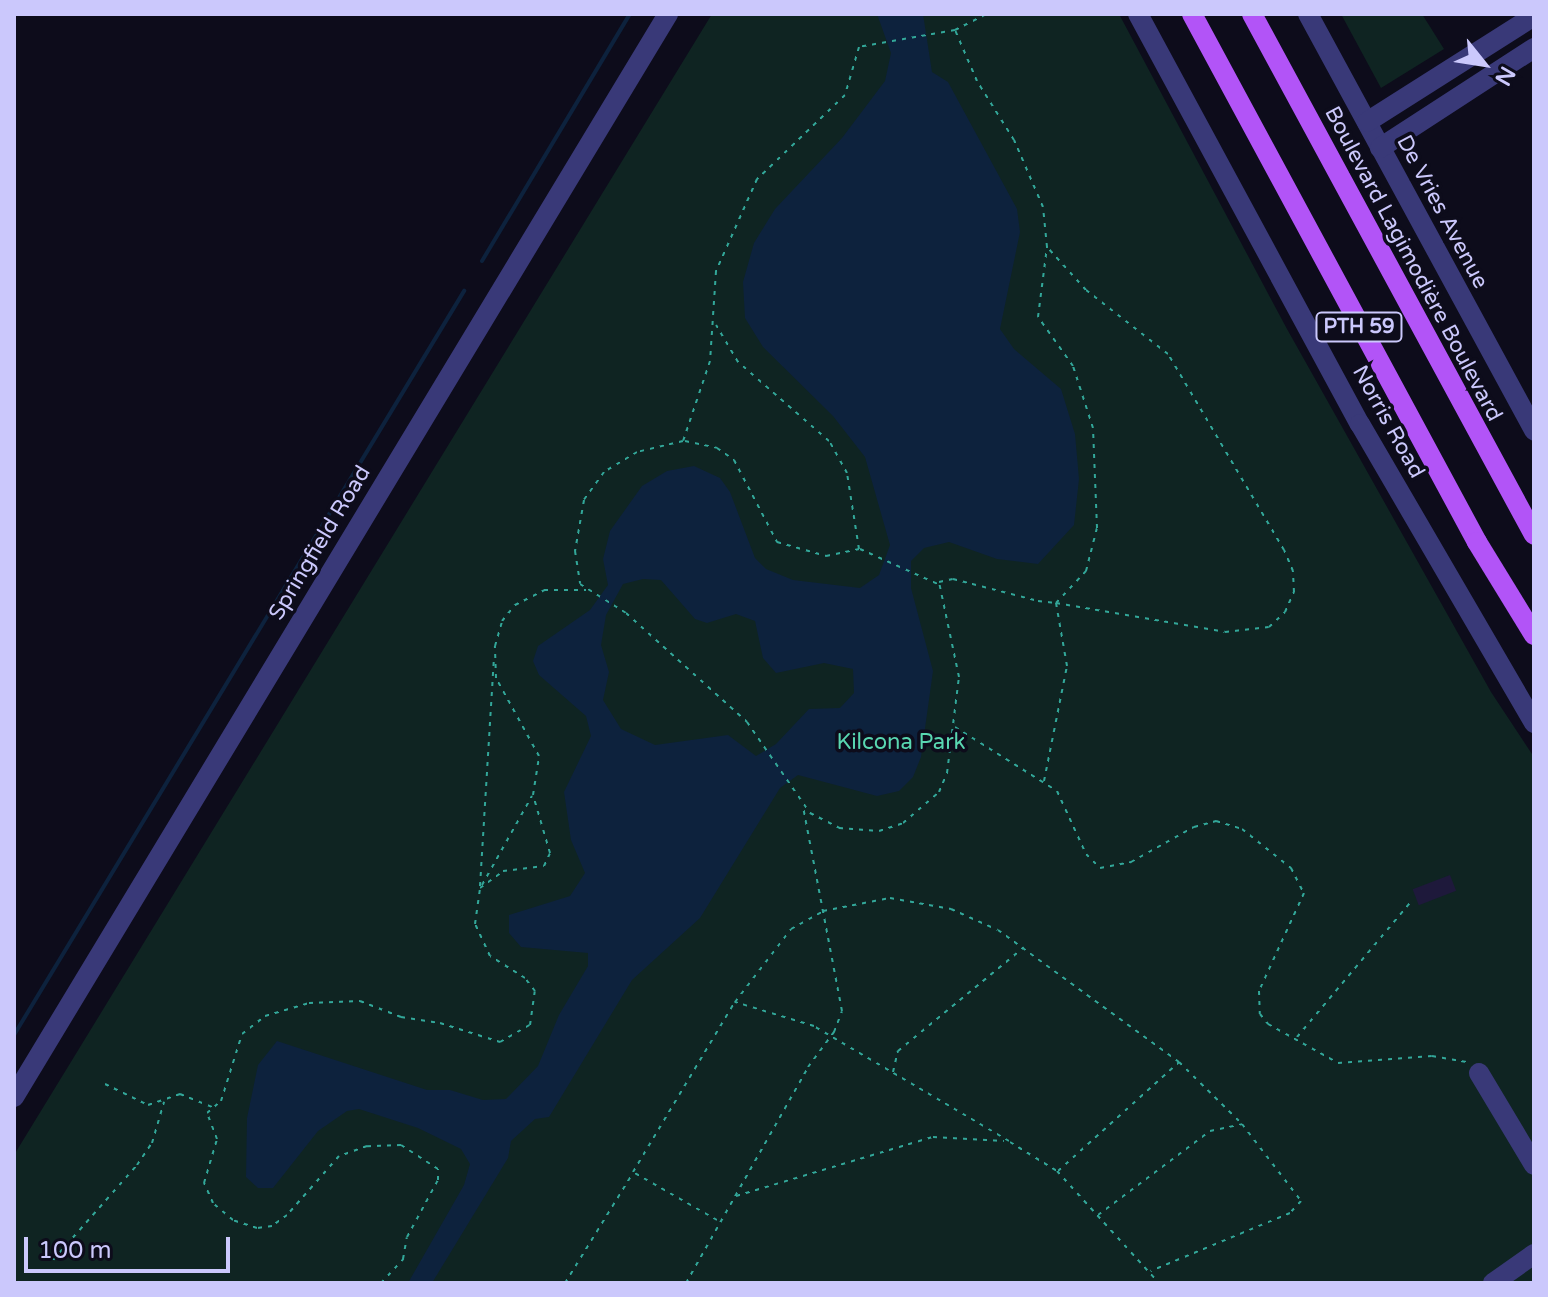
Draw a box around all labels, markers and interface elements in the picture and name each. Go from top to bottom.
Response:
north arrow [1444,24,1524,104]
text: N [1489,62,1520,90]
street label: Boulevard Lagimodière Boulevard [1318,102,1508,426]
street label: De Vries Avenue [1390,131,1494,293]
road number: PTH 59 [1315,311,1403,343]
street label: Norris Road [1346,361,1430,483]
street label: Springfield Road [264,461,376,625]
park label: Kilcona Park [836,730,966,756]
scale bar [28,1221,234,1271]
text: 100 m [38,1236,112,1265]

